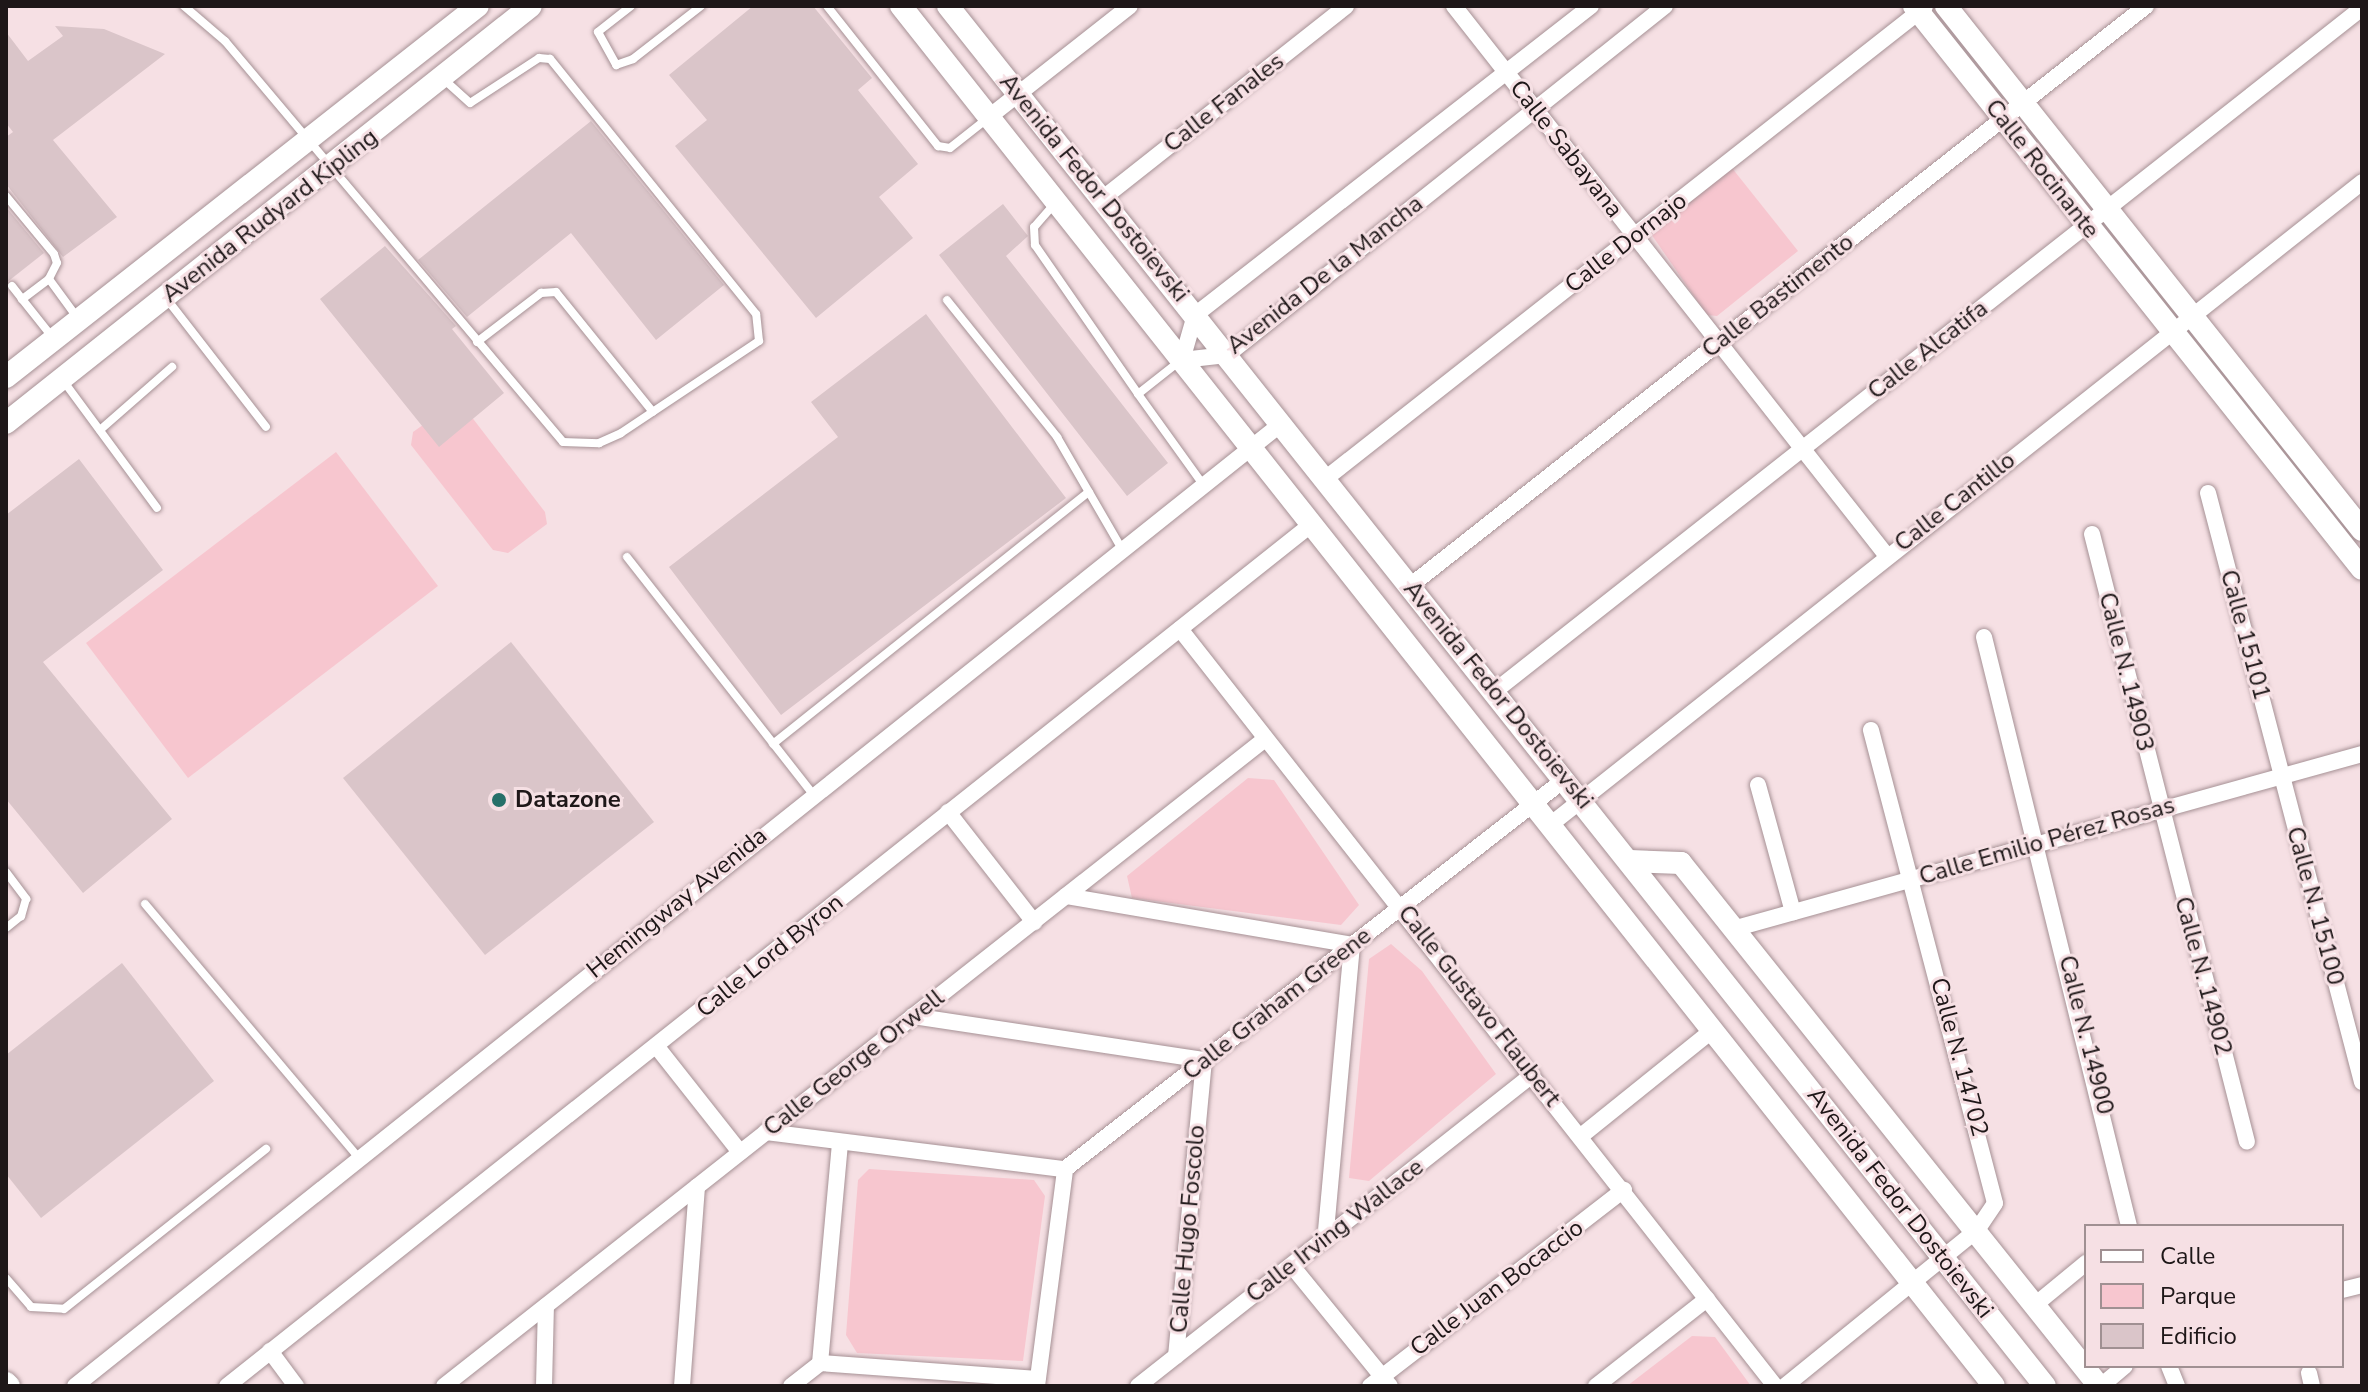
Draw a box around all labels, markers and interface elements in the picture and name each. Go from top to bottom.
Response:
street label: Calle Fanales [1158,47,1290,159]
street label: Avenida Fedor Dostoievski [993,68,1195,308]
street label: Calle Sabayana [1503,74,1629,224]
street label: Calle Rocinante [1979,94,2105,244]
street label: Avenida Rudyard Kipling [156,123,384,309]
street label: Calle Dornajo [1559,187,1693,299]
street label: Avenida De la Mancha [1221,189,1429,361]
street label: Calle Bastimento [1696,228,1860,364]
street label: Calle Alcatifa [1862,294,1994,406]
street label: Calle Cantillo [1889,446,2021,558]
street label: Calle 15101 [2214,567,2276,703]
street label: Avenida Fedor Dostoievski [1397,575,1599,815]
street label: Calle N. 14903 [2092,589,2160,755]
place label: Datazone [515,786,621,814]
marker: Datazone [490,791,508,809]
street label: Calle Emilio Pérez Rosas [1916,791,2178,891]
street label: Hemingway Avenida [581,821,773,985]
street label: Calle N. 15100 [2280,824,2350,988]
street label: Calle Lord Byron [691,888,849,1024]
street label: Calle N. 14902 [2168,894,2238,1058]
street label: Calle Gustavo Flaubert [1392,900,1566,1112]
street label: Calle Graham Greene [1177,922,1377,1086]
street label: Calle N. 14900 [2052,952,2120,1118]
street label: Calle N. 14702 [1924,975,1994,1139]
street label: Calle George Orwell [758,984,950,1142]
street label: Avenida Fedor Dostoievski [1801,1082,1999,1324]
street label: Calle Hugo Foscolo [1165,1124,1211,1334]
street label: Calle Irving Wallace [1241,1153,1429,1309]
street label: Calle Juan Bocaccio [1405,1213,1589,1363]
legend [2084,1224,2344,1368]
text: Calle [2160,1240,2215,1272]
text: Parque [2160,1280,2236,1312]
text: Edificio [2160,1320,2237,1352]

